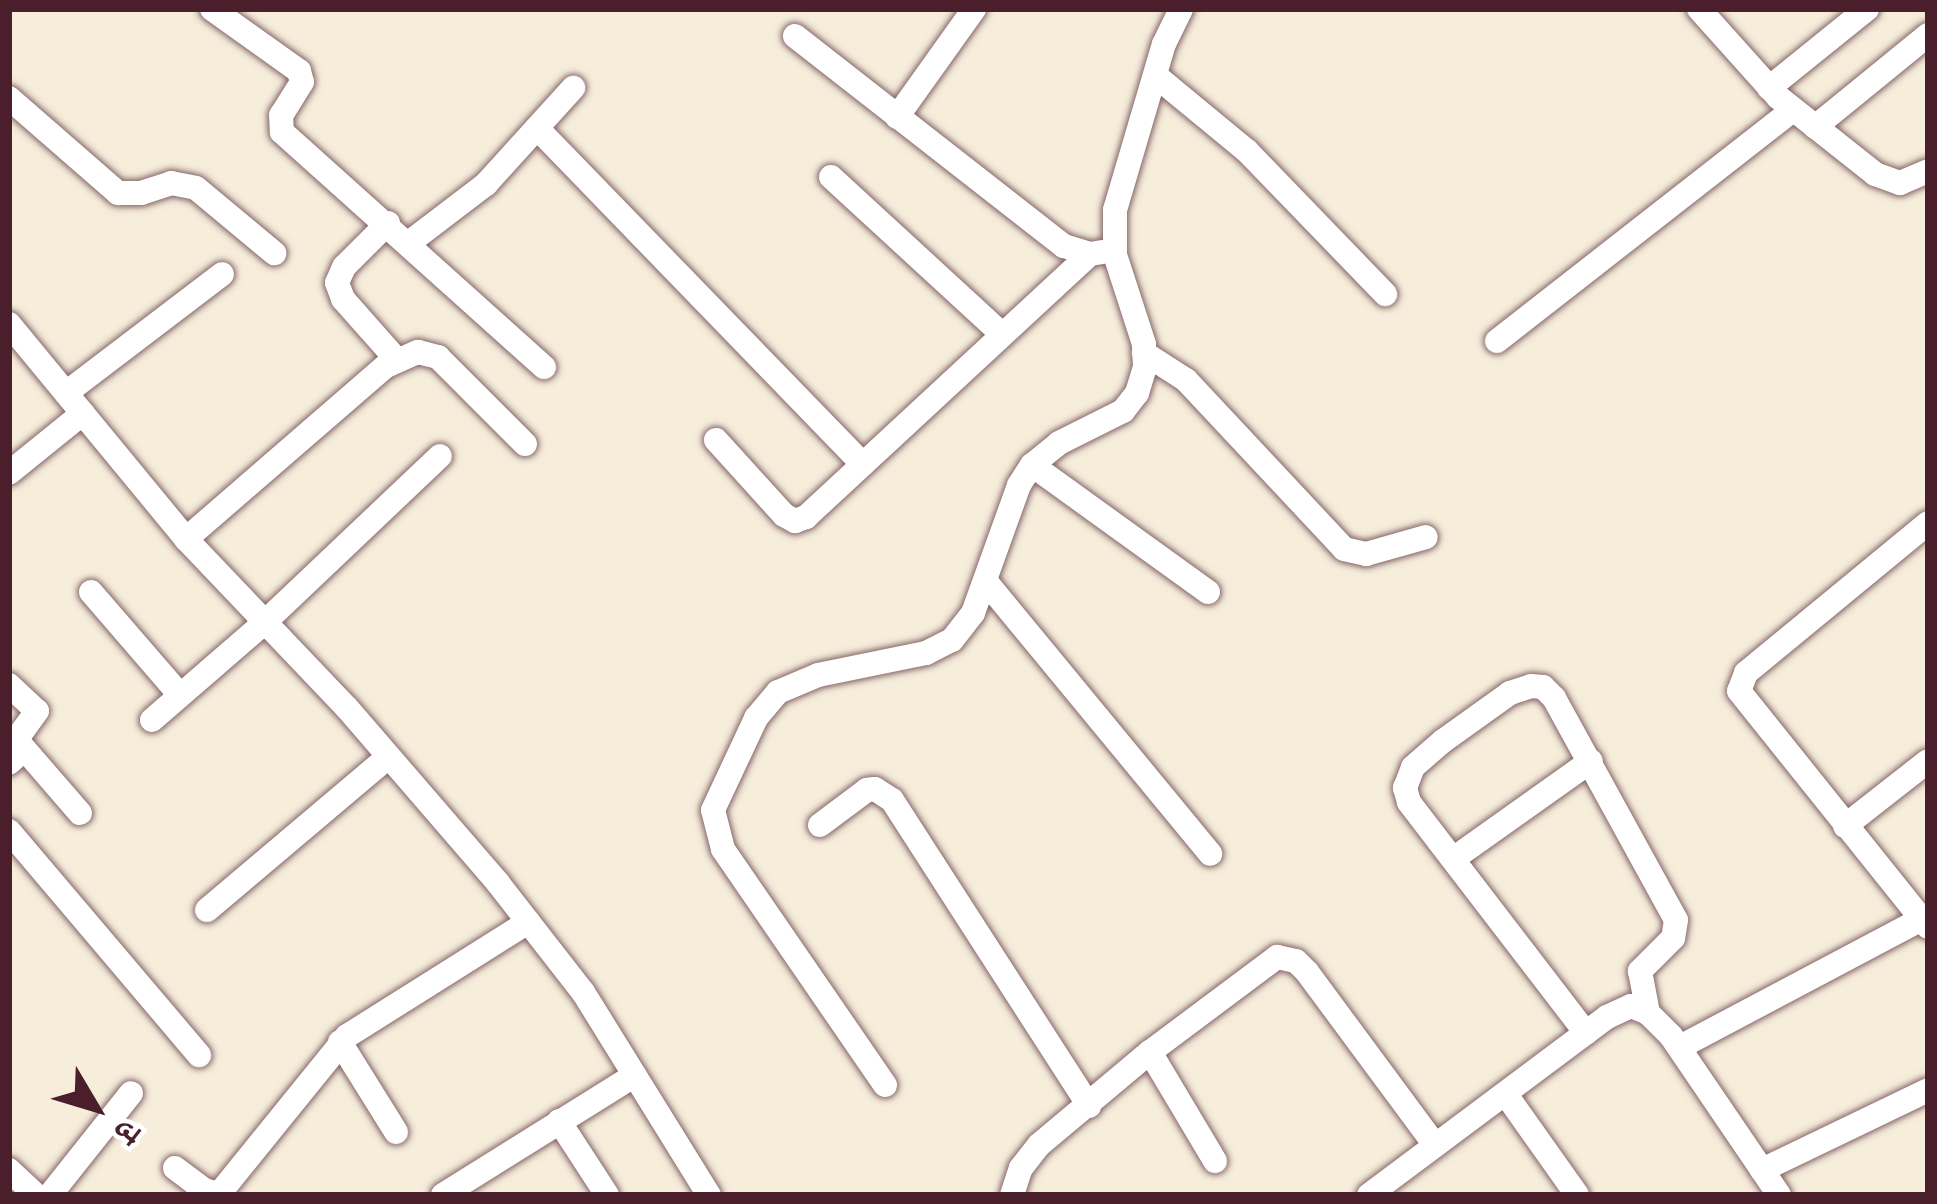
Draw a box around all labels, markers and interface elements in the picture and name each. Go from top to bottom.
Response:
north arrow [36,1048,156,1168]
text: उ [100,1109,149,1152]

